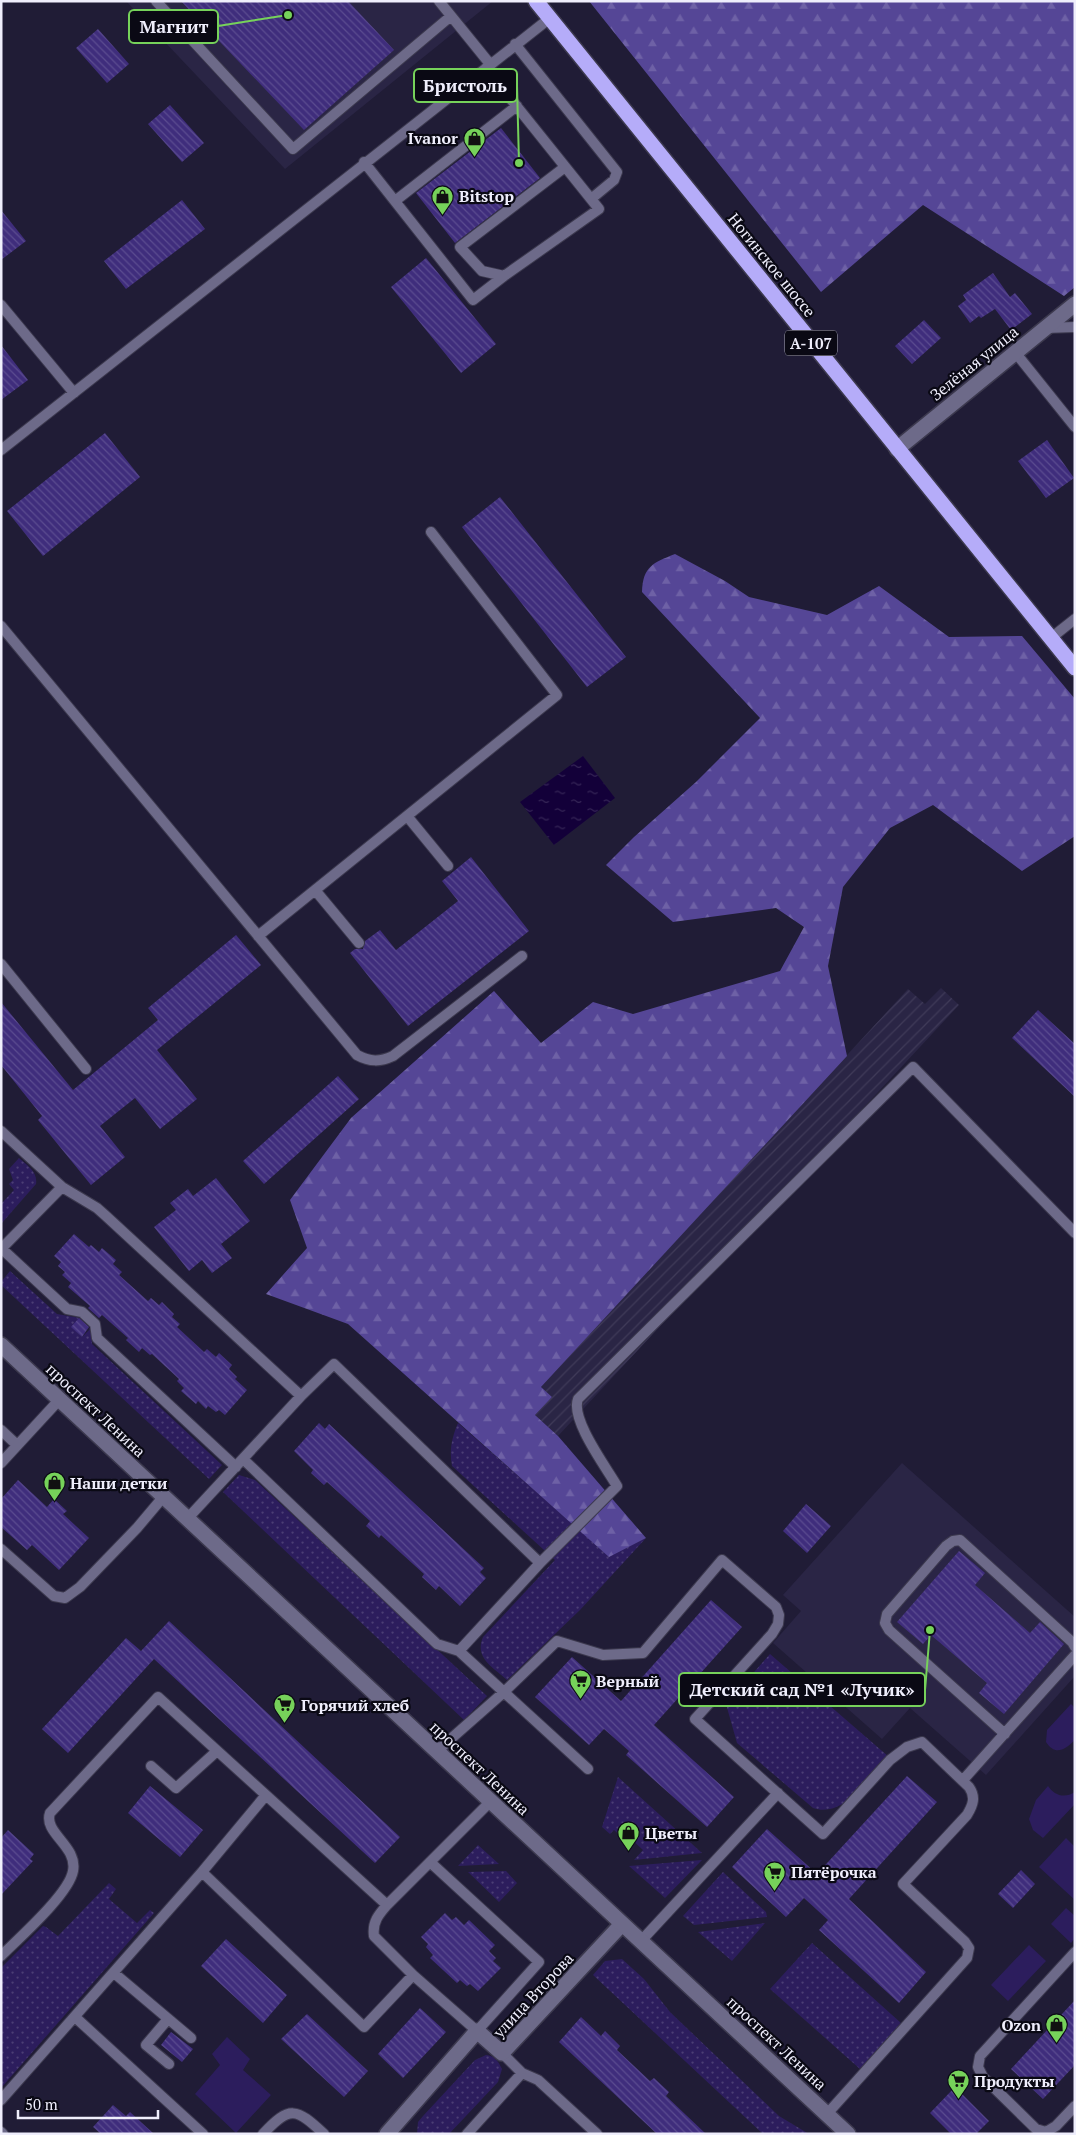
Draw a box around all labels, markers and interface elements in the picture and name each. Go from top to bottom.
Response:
callout: Магнит [129,10,218,43]
text: Магнит [140,14,209,38]
callout: Бристоль [414,69,517,102]
text: Бристоль [423,73,507,97]
shop icon: Ivanor [462,126,486,157]
place label: Ivanor [408,127,458,149]
shop icon: Bitstop [431,184,455,215]
place label: Bitstop [459,185,514,207]
street label: Ногинское шоссе [723,208,821,322]
street label: Зелёная улица [925,321,1023,405]
road number: А-107 [785,330,837,356]
street label: проспект Ленина [41,1358,151,1462]
shop icon: Наши детки [42,1471,66,1502]
place label: Наши детки [70,1472,168,1494]
supermarket icon: Верный [568,1669,592,1700]
place label: Верный [596,1670,660,1692]
callout: Детский сад №1 «Лучик» [679,1673,925,1706]
text: Детский сад №1 «Лучик» [689,1677,915,1701]
supermarket icon: Горячий хлеб [273,1693,297,1724]
place label: Горячий хлеб [301,1694,409,1716]
street label: проспект Ленина [425,1716,535,1820]
shop icon: Цветы [617,1821,641,1852]
place label: Цветы [645,1822,697,1844]
supermarket icon: Пятёрочка [763,1860,787,1891]
place label: Пятёрочка [791,1861,877,1883]
street label: улица Второва [487,1948,578,2043]
street label: проспект Ленина [722,1991,832,2095]
shop icon: Ozon [1045,2013,1069,2044]
place label: Ozon [1001,2014,1042,2036]
supermarket icon: Продукты [946,2069,970,2100]
place label: Продукты [974,2070,1055,2092]
scale bar [18,2088,158,2120]
text: 50 m [25,2094,58,2114]

